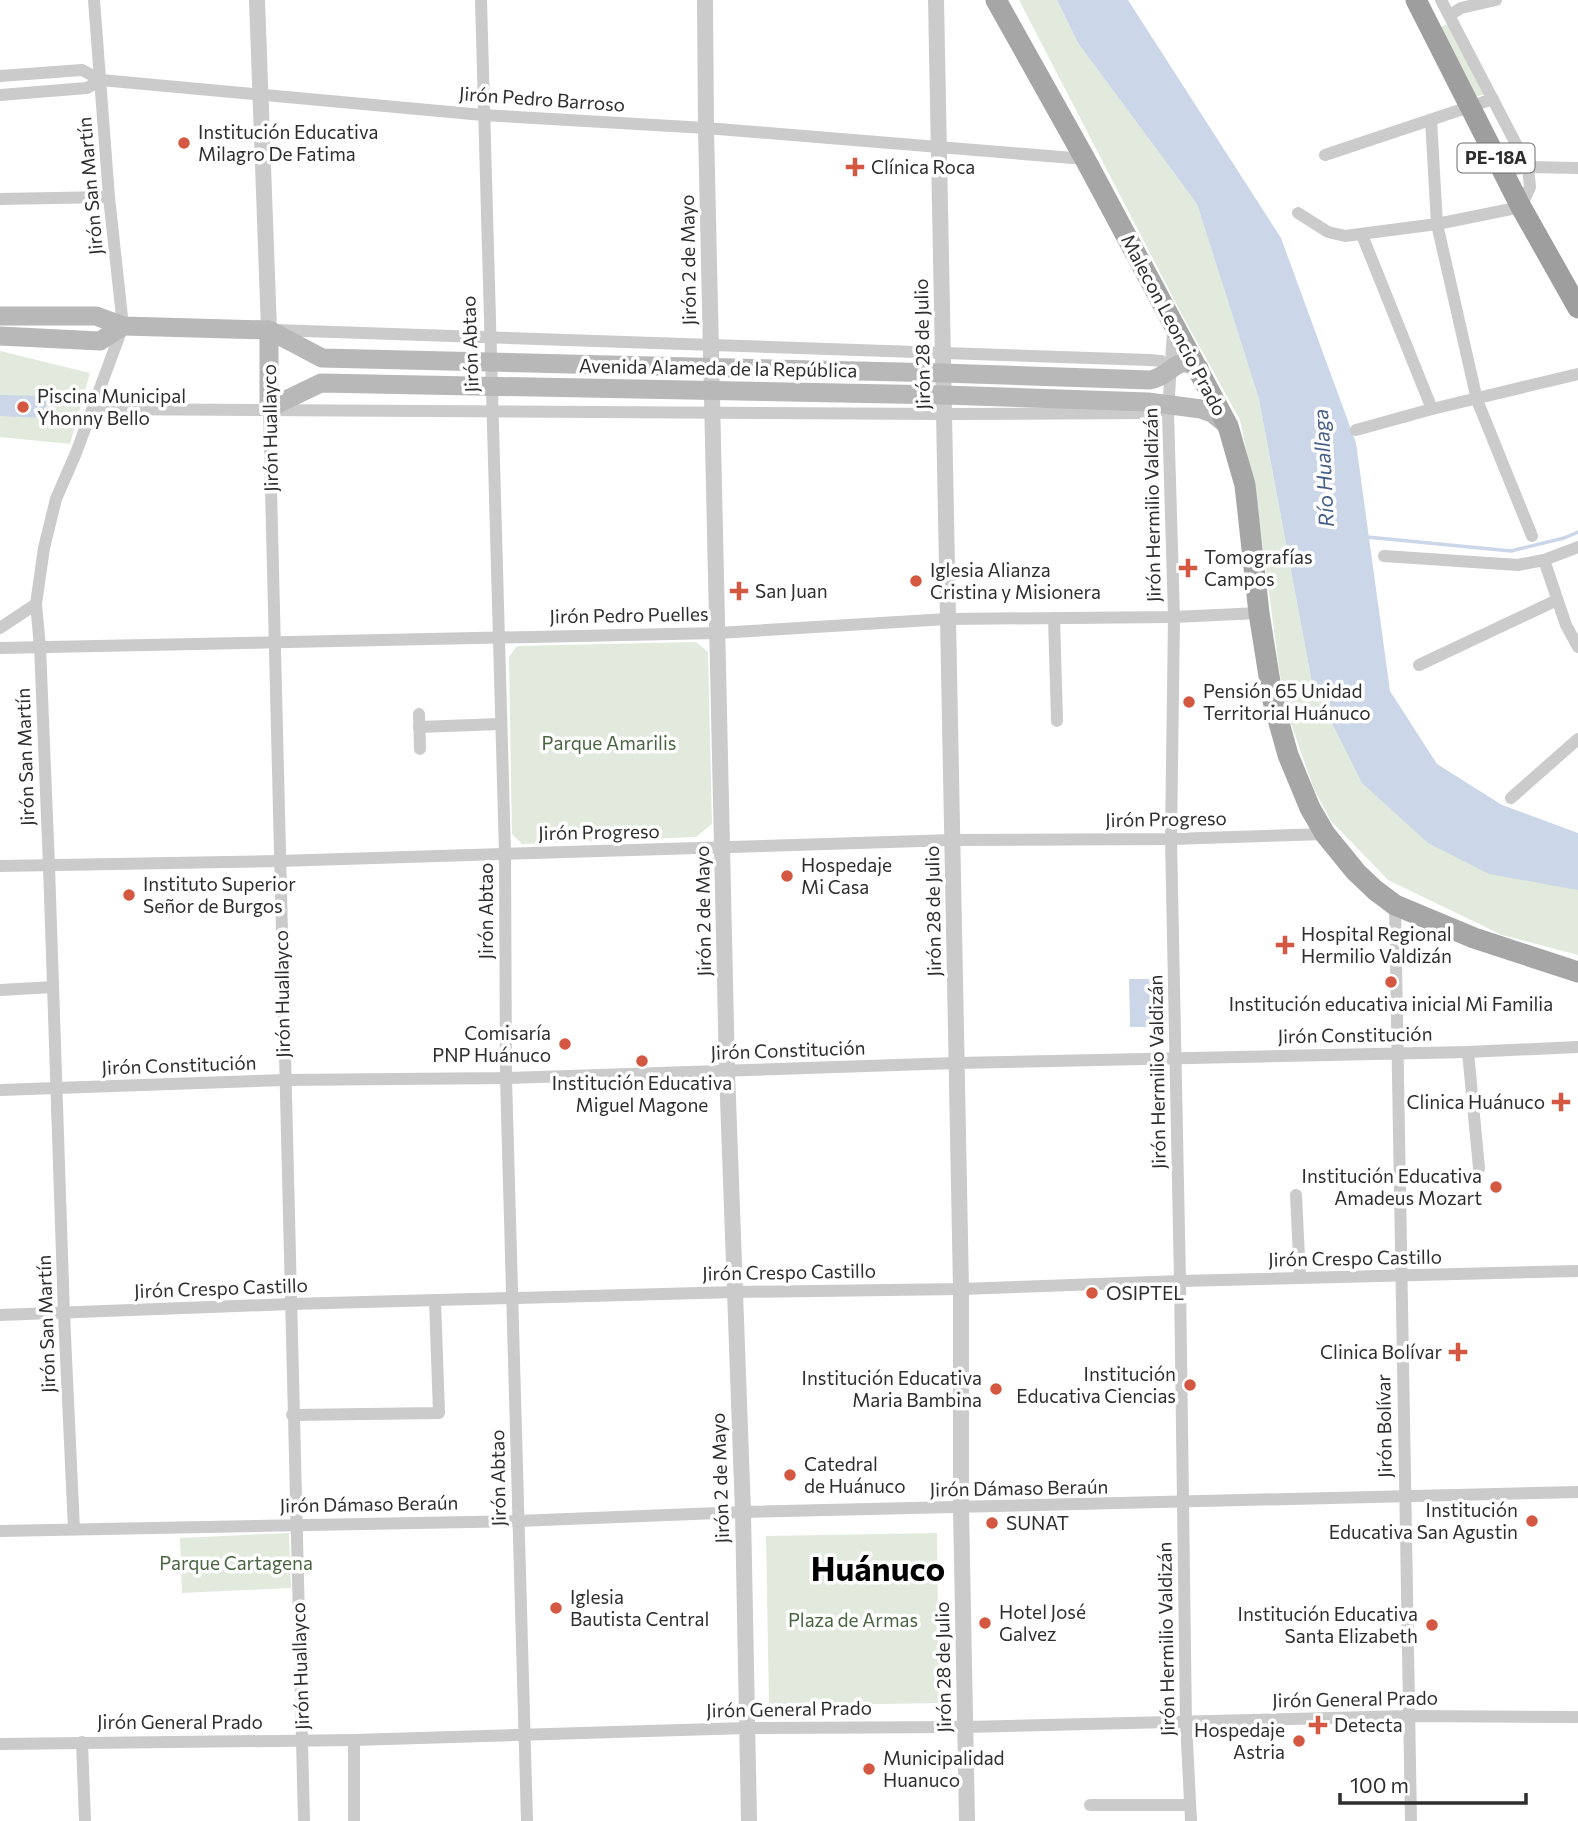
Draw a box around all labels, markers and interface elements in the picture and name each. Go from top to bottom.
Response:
street label: Jirón Pedro Barroso [458,81,626,116]
street label: Jirón San Martín [72,116,107,256]
place label: Institución Educativa Milagro De Fatima [198,120,378,165]
marker: Institución Educativa Milagro De Fatima [176,135,192,151]
road number: PE-18A [1458,144,1534,173]
place label: Clínica Roca [871,155,975,178]
marker: Clínica Roca [845,157,865,177]
street label: Jirón 2 de Mayo [675,194,700,326]
street label: Malecon Leoncio Prado [1117,230,1232,419]
street label: Jirón 28 de Julio [909,278,934,410]
street label: Jirón Abtao [456,295,483,393]
street label: Avenida Alameda de la República [579,354,857,381]
street label: Jirón Huallayco [257,364,282,492]
place label: Piscina Municipal Yhonny Bello [37,384,186,429]
marker: Piscina Municipal Yhonny Bello [15,399,31,415]
street label: Jirón Hermilio Valdizán [1138,408,1165,602]
water label: Río Huallaga [1307,408,1338,528]
place label: Tomografías Campos [1204,545,1313,590]
place label: Iglesia Alianza Cristina y Misionera [930,558,1101,603]
marker: Tomografías Campos [1178,558,1198,578]
marker: Iglesia Alianza Cristina y Misionera [908,573,924,589]
place label: San Juan [755,579,828,602]
marker: San Juan [729,581,749,601]
street label: Jirón Pedro Puelles [549,602,709,627]
place label: Pensión 65 Unidad Territorial Huánuco [1203,679,1371,724]
street label: Jirón San Martín [11,688,38,827]
marker: Pensión 65 Unidad Territorial Huánuco [1181,694,1197,710]
park label: Parque Amarilis [542,731,676,754]
street label: Jirón Progreso [1105,806,1227,831]
street label: Jirón Progreso [538,819,660,844]
street label: Jirón 2 de Mayo [690,845,715,977]
street label: Jirón 28 de Julio [920,845,945,977]
place label: Hospedaje Mi Casa [801,853,892,898]
street label: Jirón Abtao [474,863,497,959]
marker: Hospedaje Mi Casa [779,868,795,884]
place label: Instituto Superior Señor de Burgos [143,872,296,917]
marker: Instituto Superior Señor de Burgos [121,887,137,903]
place label: Hospital Regional Hermilio Valdizán [1301,922,1452,967]
street label: Jirón Huallayco [269,930,294,1058]
marker: Hospital Regional Hermilio Valdizán [1275,935,1295,955]
marker: Institución educativa inicial Mi Familia [1383,974,1399,990]
street label: Jirón Hermilio Valdizán [1143,975,1170,1169]
place label: Institución educativa inicial Mi Familia [1229,992,1553,1015]
place label: Comisaría PNP Huánuco [432,1021,551,1066]
street label: Jirón Constitución [1277,1022,1433,1047]
street label: Jirón Constitución [710,1035,866,1064]
marker: Comisaría PNP Huánuco [557,1036,573,1052]
street label: Jirón Constitución [101,1050,257,1079]
marker: Institución Educativa Miguel Magone [634,1053,650,1069]
place label: Institución Educativa Miguel Magone [552,1071,732,1116]
place label: Clinica Huánuco [1407,1090,1545,1113]
marker: Clinica Huánuco [1551,1092,1571,1112]
place label: Institución Educativa Amadeus Mozart [1302,1164,1482,1209]
marker: Institución Educativa Amadeus Mozart [1488,1179,1504,1195]
street label: Jirón Crespo Castillo [1268,1244,1442,1271]
street label: Jirón San Martín [32,1255,59,1394]
street label: Jirón Crespo Castillo [702,1258,876,1285]
street label: Jirón Crespo Castillo [134,1273,308,1302]
place label: OSIPTEL [1106,1281,1184,1304]
marker: OSIPTEL [1084,1285,1100,1301]
place label: Clinica Bolívar [1320,1340,1442,1363]
marker: Clinica Bolívar [1448,1342,1468,1362]
place label: Institución Educativa Ciencias [1016,1362,1176,1407]
place label: Institución Educativa Maria Bambina [802,1366,982,1411]
street label: Jirón Bolívar [1371,1373,1396,1478]
marker: Institución Educativa Ciencias [1182,1377,1198,1393]
marker: Institución Educativa Maria Bambina [988,1381,1004,1397]
street label: Jirón 2 de Mayo [706,1412,733,1544]
street label: Jirón Abtao [485,1429,510,1527]
place label: Catedral de Huánuco [804,1452,906,1497]
marker: Catedral de Huánuco [782,1467,798,1483]
street label: Jirón Dámaso Beraún [929,1474,1109,1501]
street label: Jirón Dámaso Beraún [279,1490,459,1517]
place label: Institución Educativa San Agustin [1329,1498,1518,1543]
place label: SUNAT [1006,1511,1069,1534]
marker: Institución Educativa San Agustin [1524,1513,1540,1529]
marker: SUNAT [984,1515,1000,1531]
street label: Jirón Hermilio Valdizán [1152,1542,1179,1736]
district label: Huánuco [811,1547,945,1588]
park label: Parque Cartagena [159,1551,313,1574]
place label: Iglesia Bautista Central [570,1585,709,1630]
marker: Iglesia Bautista Central [548,1600,564,1616]
place label: Hotel José Galvez [999,1600,1086,1645]
street label: Jirón 28 de Julio [930,1601,955,1733]
street label: Jirón Huallayco [286,1602,313,1730]
place label: Institución Educativa Santa Elizabeth [1238,1602,1418,1647]
park label: Plaza de Armas [788,1608,918,1631]
marker: Hotel José Galvez [977,1615,993,1631]
marker: Institución Educativa Santa Elizabeth [1424,1617,1440,1633]
street label: Jirón General Prado [1272,1686,1438,1711]
street label: Jirón General Prado [706,1696,872,1721]
street label: Jirón General Prado [97,1710,263,1733]
place label: Detecta [1334,1713,1403,1736]
marker: Detecta [1308,1715,1328,1735]
place label: Hospedaje Astria [1194,1718,1285,1763]
marker: Hospedaje Astria [1291,1733,1307,1749]
place label: Municipalidad Huanuco [883,1746,1005,1791]
marker: Municipalidad Huanuco [861,1761,877,1777]
scale bar [1340,1762,1526,1806]
text: 100 m [1350,1772,1409,1797]

